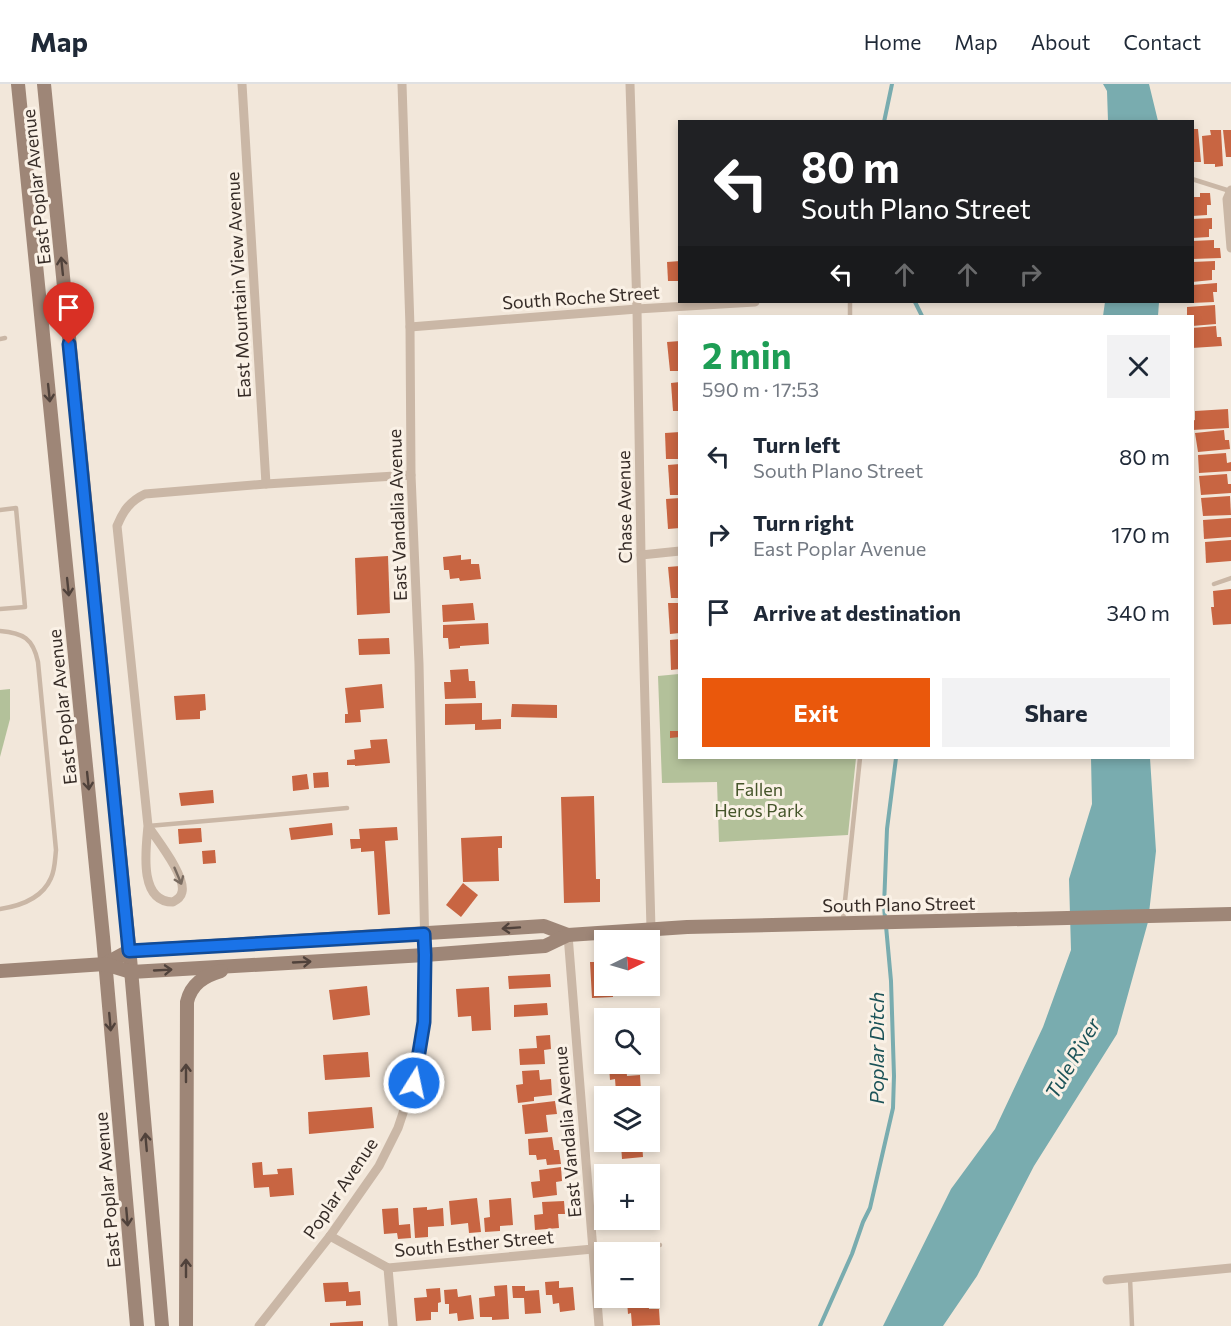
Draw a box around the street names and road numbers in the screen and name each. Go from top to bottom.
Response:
street label: East Poplar Avenue [17,108,55,266]
street label: East Mountain View Avenue [221,171,255,399]
street label: South Roche Street [502,281,660,313]
street label: East Vandalia Avenue [383,429,411,601]
street label: Chase Avenue [612,450,636,564]
street label: East Poplar Avenue [43,628,81,786]
street label: South Plano Street [822,892,976,916]
street label: East Vandalia Avenue [549,1045,585,1219]
street label: East Poplar Avenue [89,1111,125,1269]
street label: Poplar Avenue [298,1133,382,1243]
street label: South Esther Street [393,1225,555,1261]

